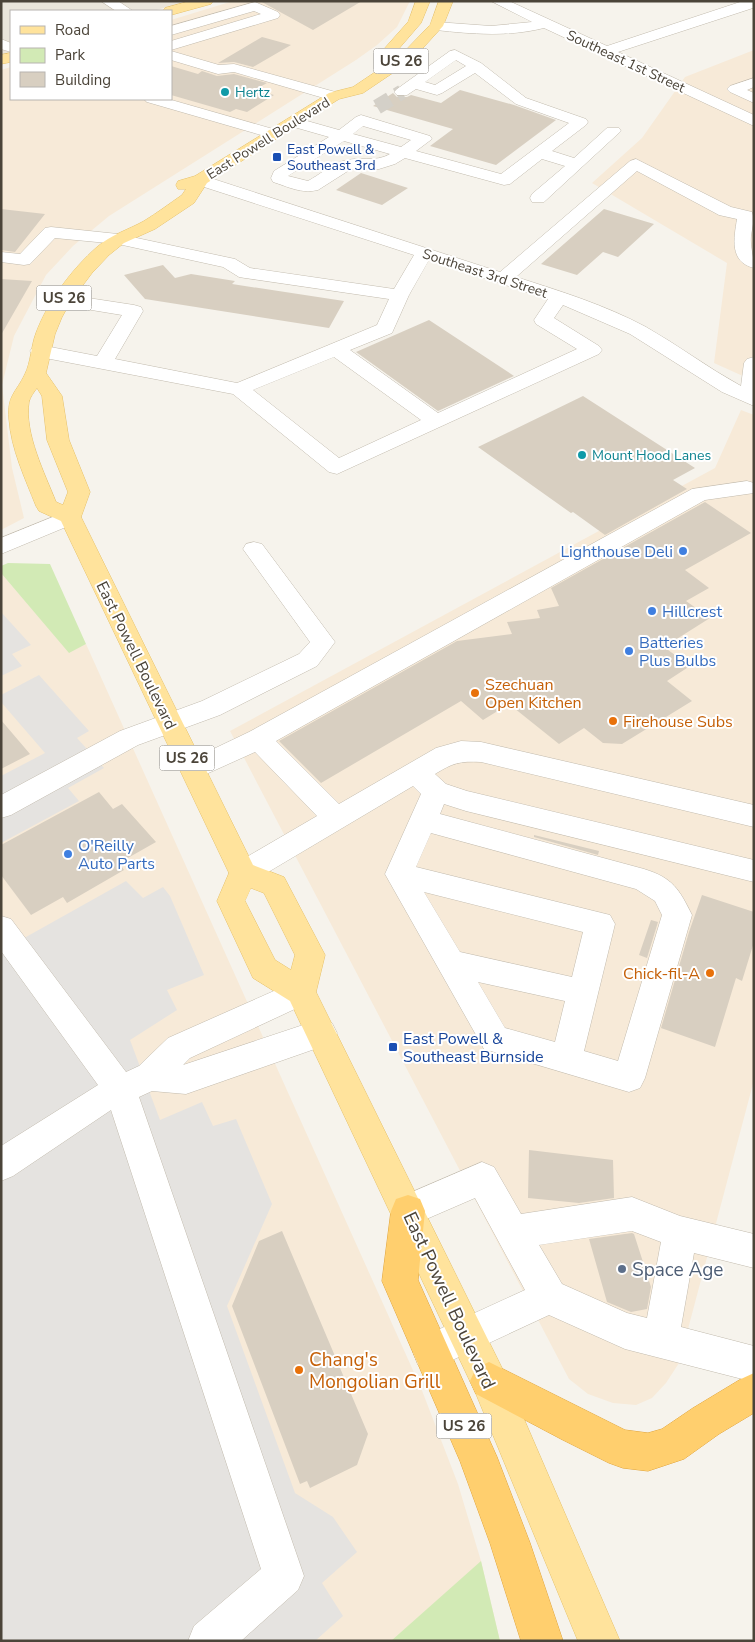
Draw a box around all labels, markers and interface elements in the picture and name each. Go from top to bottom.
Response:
legend [10,10,172,100]
text: Road [55,20,90,40]
street label: Southeast 1st Street [563,26,688,97]
text: Park [55,45,85,65]
road number: US 26 [374,48,428,74]
text: Building [55,70,111,90]
place label: Hertz [235,83,270,102]
marker: Hertz [219,86,231,98]
street label: East Powell Boulevard [203,93,334,184]
place label: East Powell & Southeast 3rd [287,140,376,175]
marker: East Powell & Southeast 3rd [271,151,283,163]
street label: Southeast 3rd Street [420,244,550,303]
road number: US 26 [36,286,92,310]
place label: Mount Hood Lanes [592,446,711,465]
marker: Mount Hood Lanes [576,449,588,461]
place label: Lighthouse Deli [560,541,673,563]
marker: Lighthouse Deli [677,545,689,557]
street label: East Powell Boulevard [91,578,182,733]
place label: Hillcrest [662,601,722,623]
marker: Hillcrest [646,605,658,617]
place label: Batteries Plus Bulbs [639,632,716,672]
marker: Batteries Plus Bulbs [623,645,635,657]
place label: Szechuan Open Kitchen [485,674,582,714]
marker: Szechuan Open Kitchen [469,687,481,699]
place label: Firehouse Subs [623,711,733,733]
marker: Firehouse Subs [607,715,619,727]
road number: US 26 [160,746,214,770]
place label: O'Reilly Auto Parts [78,835,155,875]
marker: O'Reilly Auto Parts [62,848,74,860]
place label: Chick-fil-A [623,963,700,985]
marker: Chick-fil-A [704,967,716,979]
place label: East Powell & Southeast Burnside [403,1028,544,1068]
marker: East Powell & Southeast Burnside [387,1041,399,1053]
street label: East Powell Boulevard [397,1208,502,1393]
place label: Space Age [632,1257,723,1283]
marker: Space Age [616,1263,628,1275]
place label: Chang's Mongolian Grill [309,1347,441,1395]
marker: Chang's Mongolian Grill [293,1364,305,1376]
road number: US 26 [436,1414,492,1438]

